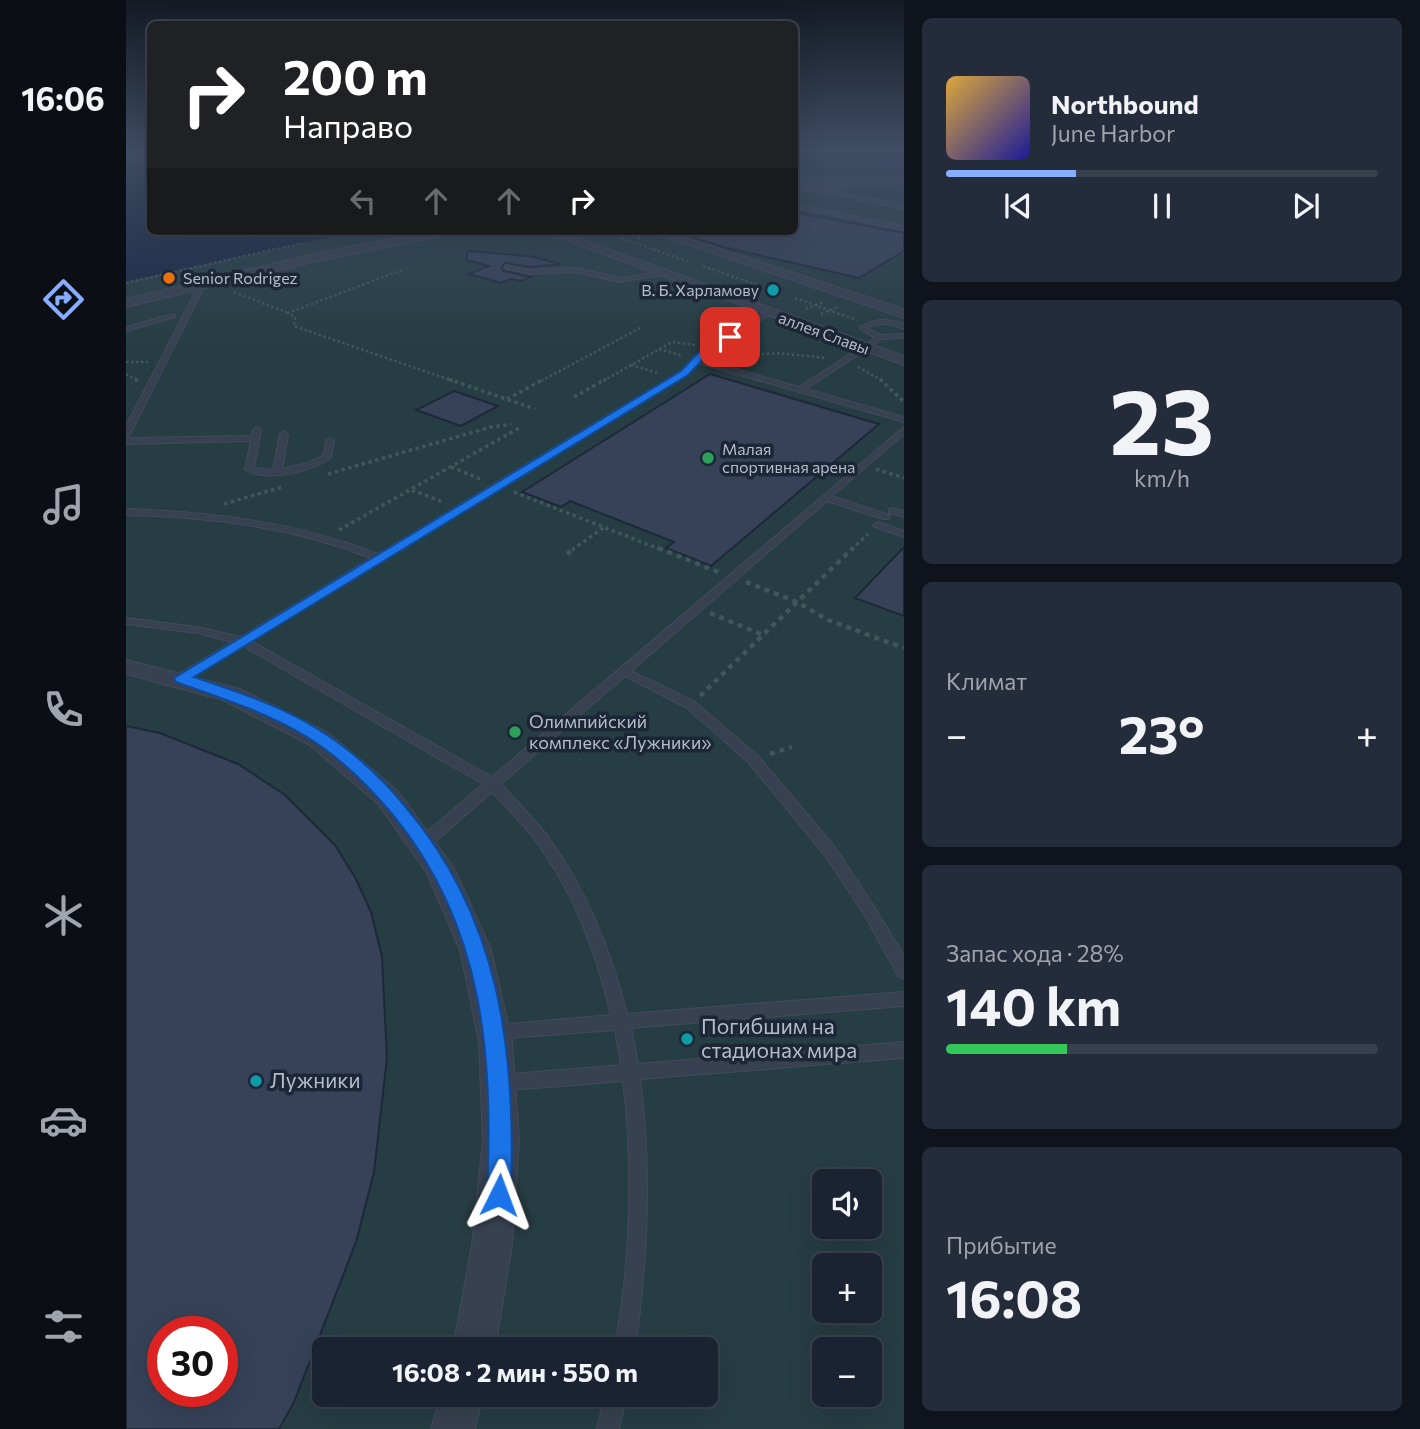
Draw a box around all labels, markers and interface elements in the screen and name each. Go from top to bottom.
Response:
text: 200 m [283,45,428,105]
icon: right [168,49,259,140]
text: 16:06 [21,78,105,118]
text: Northbound [1051,88,1199,119]
text: Направо [283,105,413,145]
text: June Harbor [1051,119,1175,147]
icon: left [344,182,382,220]
icon: ahead [417,182,455,220]
icon: ahead [490,182,528,220]
icon: right [563,182,601,220]
icon: previous [999,187,1037,225]
icon: pause [1143,187,1181,225]
icon: next [1287,187,1325,225]
place label: Senior Rodrigez [183,268,298,287]
marker: Senior Rodrigez [161,270,177,286]
icon: directions [39,275,88,324]
place label: В. Б. Харламову [641,280,759,299]
marker: В. Б. Харламову [765,282,781,298]
pin [700,307,760,367]
street label: аллея Славы [776,307,872,358]
icon: arrive [711,318,749,356]
text: 23 [1110,362,1214,474]
place label: Малая спортивная арена [722,439,855,476]
marker: Малая спортивная арена [700,450,716,466]
text: km/h [1134,464,1190,492]
icon: music [39,480,88,529]
text: Климат [946,667,1027,695]
icon: phone [39,685,88,734]
text: 23° [1119,701,1205,765]
place label: Олимпийский комплекс «Лужники» [529,710,712,753]
text: − [946,710,968,757]
text: + [1356,710,1378,757]
marker: Олимпийский комплекс «Лужники» [507,724,523,740]
icon: climate [39,891,88,940]
text: Запас хода · 28% [946,939,1124,967]
text: 140 km [946,973,1121,1037]
place label: Погибшим на стадионах мира [701,1013,857,1062]
marker: Погибшим на стадионах мира [679,1031,695,1047]
place label: Лужники [270,1067,361,1092]
marker: Лужники [248,1073,264,1089]
icon: car [39,1096,88,1145]
position arrow [462,1158,536,1232]
map controls [812,1169,882,1407]
button: sound [812,1169,882,1239]
text: Прибытие [946,1231,1057,1259]
button: + [812,1253,882,1323]
text: 16:08 [946,1265,1082,1329]
icon: filters [39,1302,88,1351]
speed limit sign: 30 [147,1316,238,1407]
button: − [812,1337,882,1407]
text: 16:08 · 2 мин · 550 m [392,1356,638,1387]

